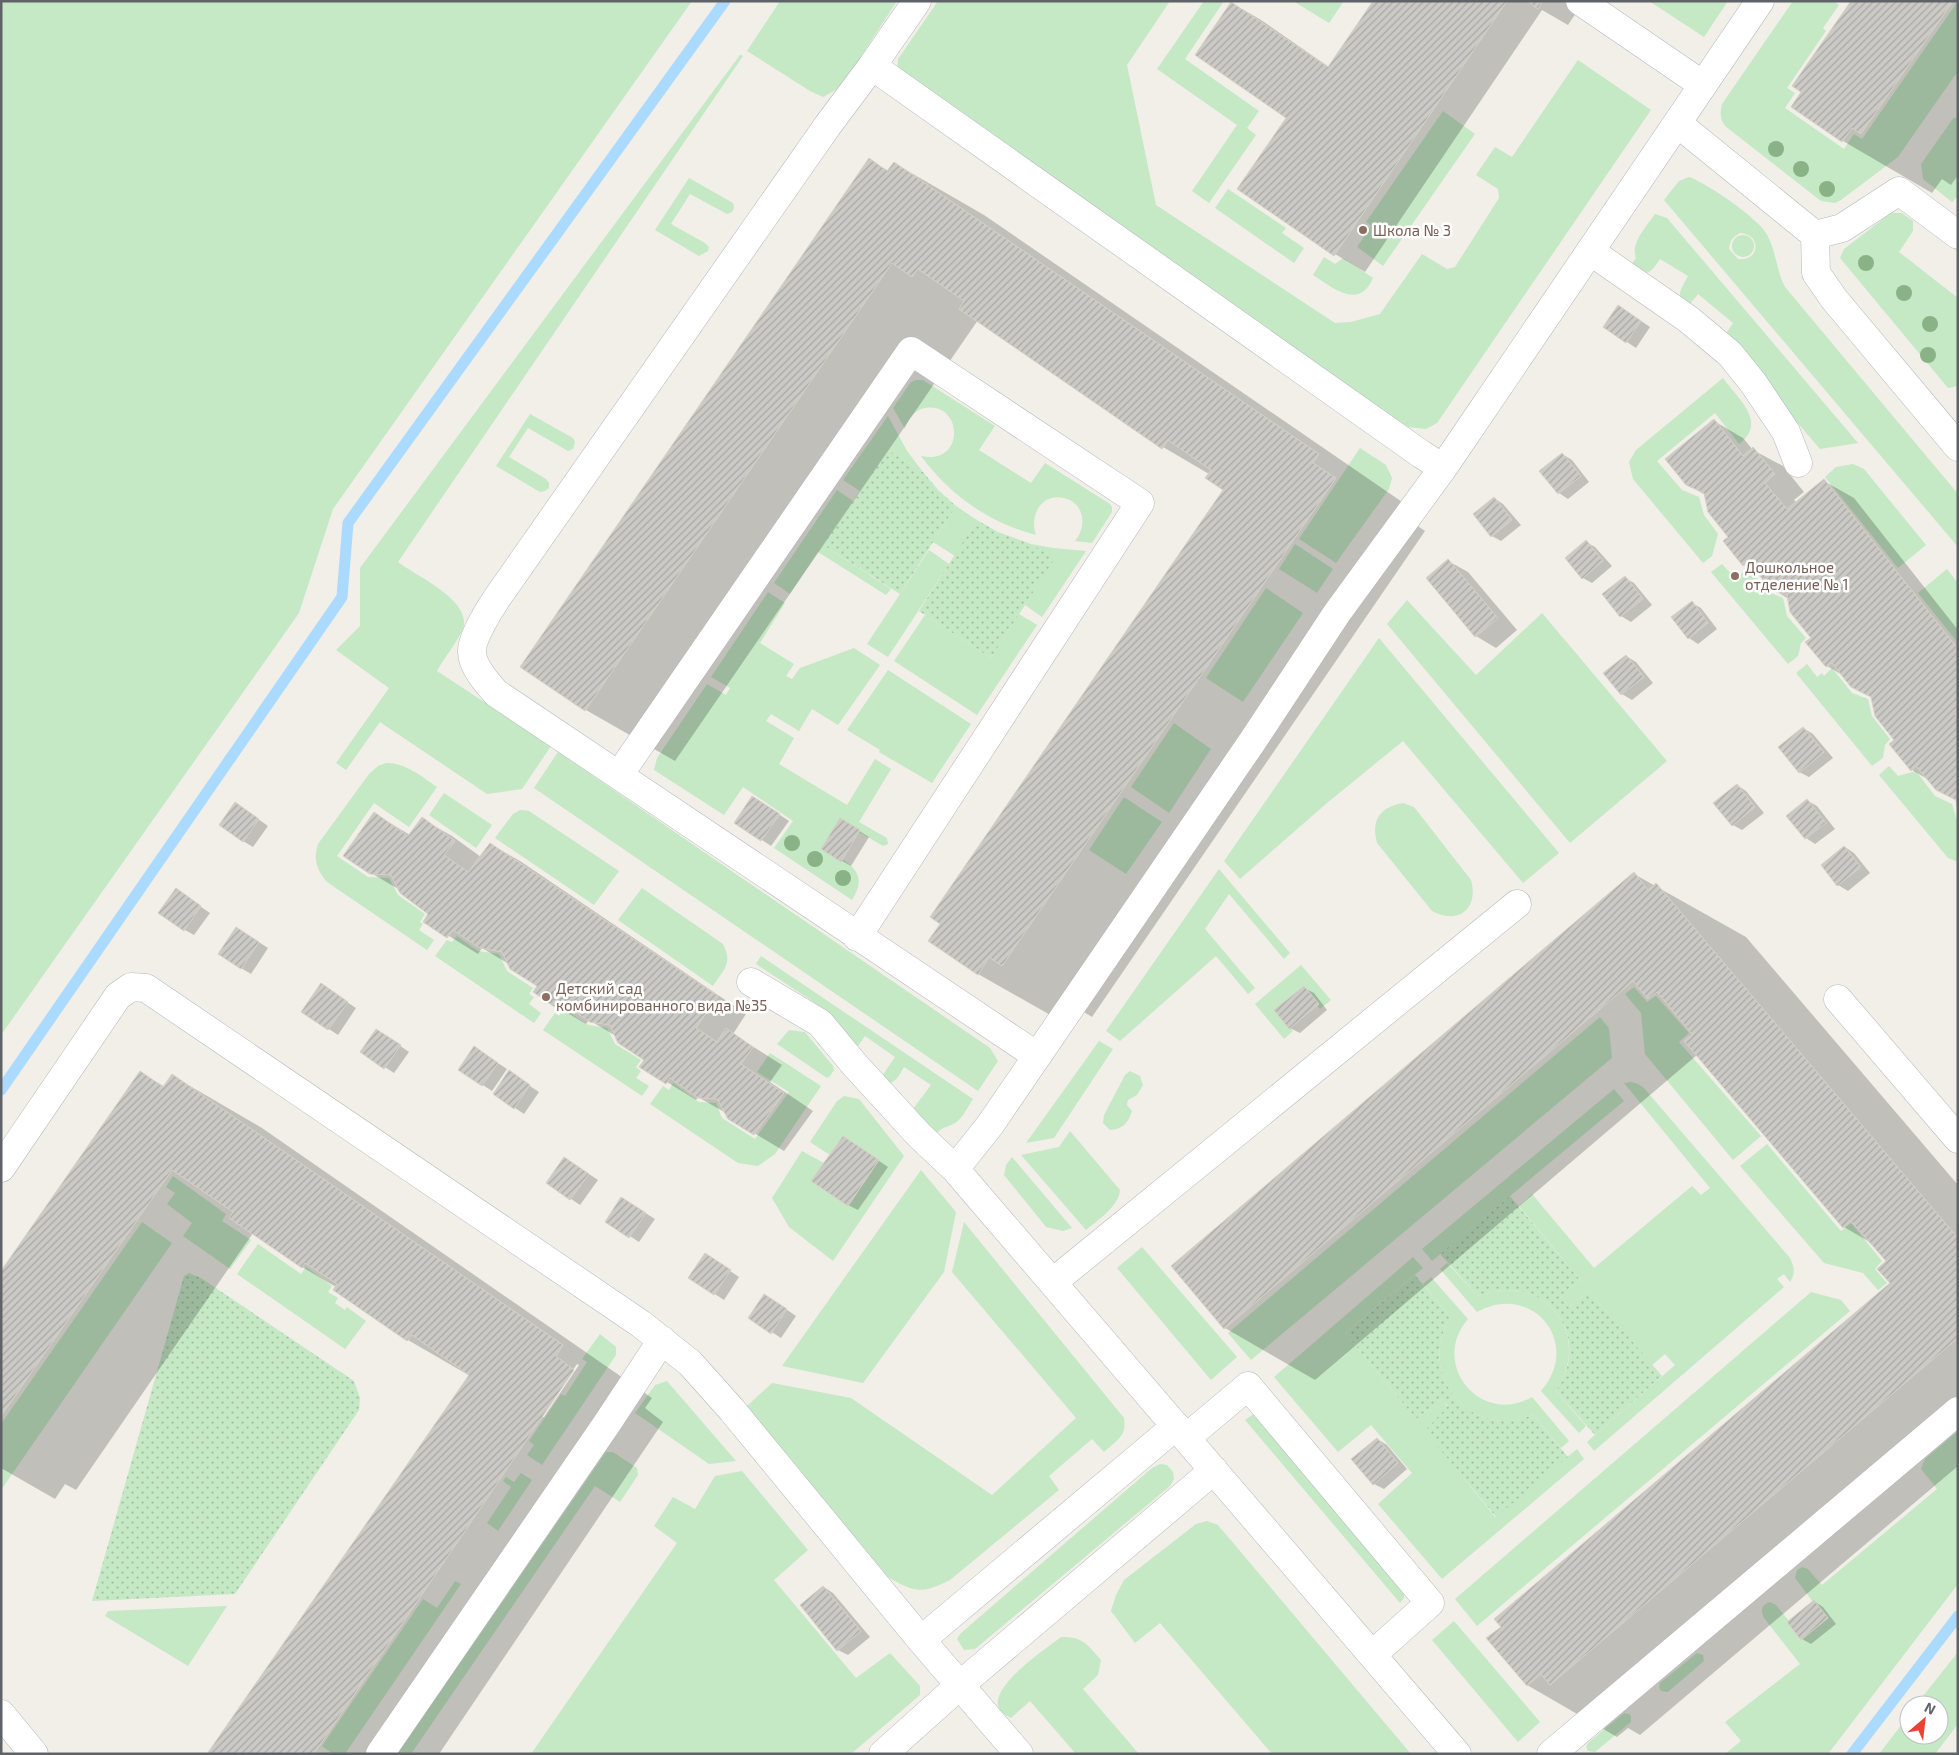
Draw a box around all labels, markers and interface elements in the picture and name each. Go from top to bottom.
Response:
place label: Школа № 3 [1373,221,1451,239]
marker: Школа № 3 [1357,224,1369,236]
place label: Дошкольное отделение № 1 [1745,558,1849,593]
marker: Дошкольное отделение № 1 [1729,570,1741,582]
place label: Детский сад комбинированного вида №35 [556,979,767,1014]
marker: Детский сад комбинированного вида №35 [540,991,552,1003]
north arrow [1899,1695,1949,1745]
text: N [1922,1698,1939,1718]

